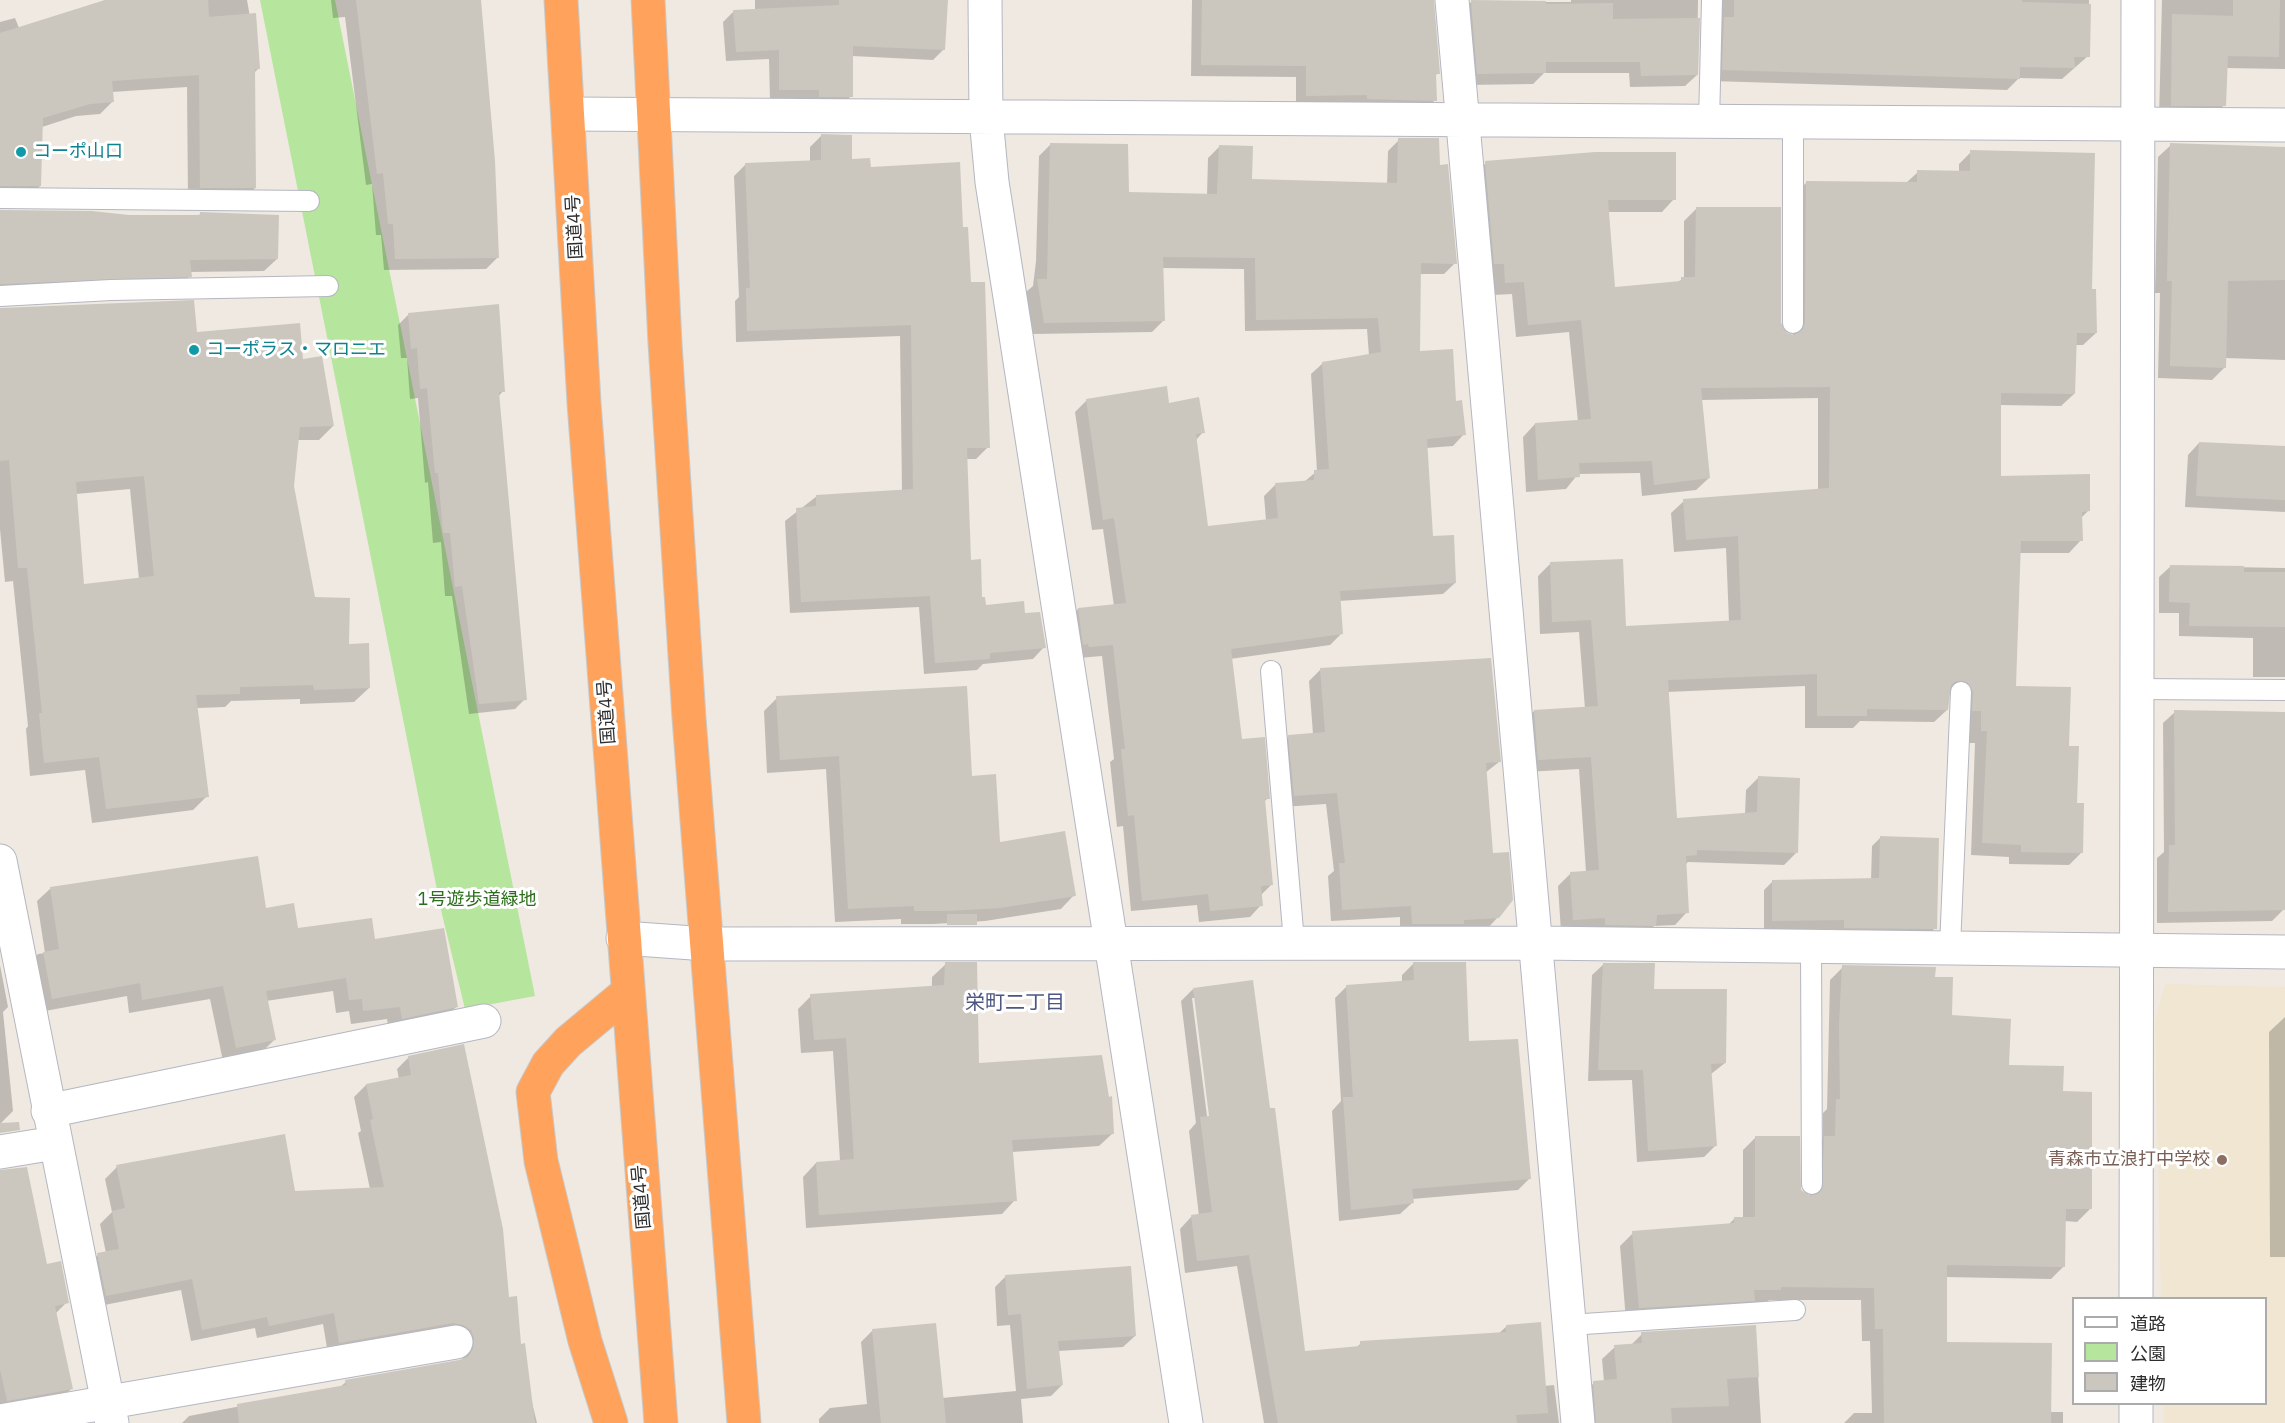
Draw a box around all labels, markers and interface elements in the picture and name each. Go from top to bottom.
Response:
place label: コーポ山口 [33,141,123,163]
marker: コーポ山口 [14,145,28,159]
street label: 国道4号 [563,194,587,260]
place label: コーポラス・マロニエ [206,339,386,361]
marker: コーポラス・マロニエ [187,343,201,357]
street label: 国道4号 [594,679,620,745]
park label: 1号遊歩道緑地 [418,889,536,911]
district label: 栄町二丁目 [965,991,1065,1015]
place label: 青森市立浪打中学校 [2048,1149,2210,1171]
marker: 青森市立浪打中学校 [2215,1153,2229,1167]
street label: 国道4号 [628,1164,656,1230]
legend [2072,1297,2267,1405]
text: 道路 [2130,1312,2166,1335]
text: 公園 [2130,1342,2166,1365]
text: 建物 [2130,1372,2166,1395]

